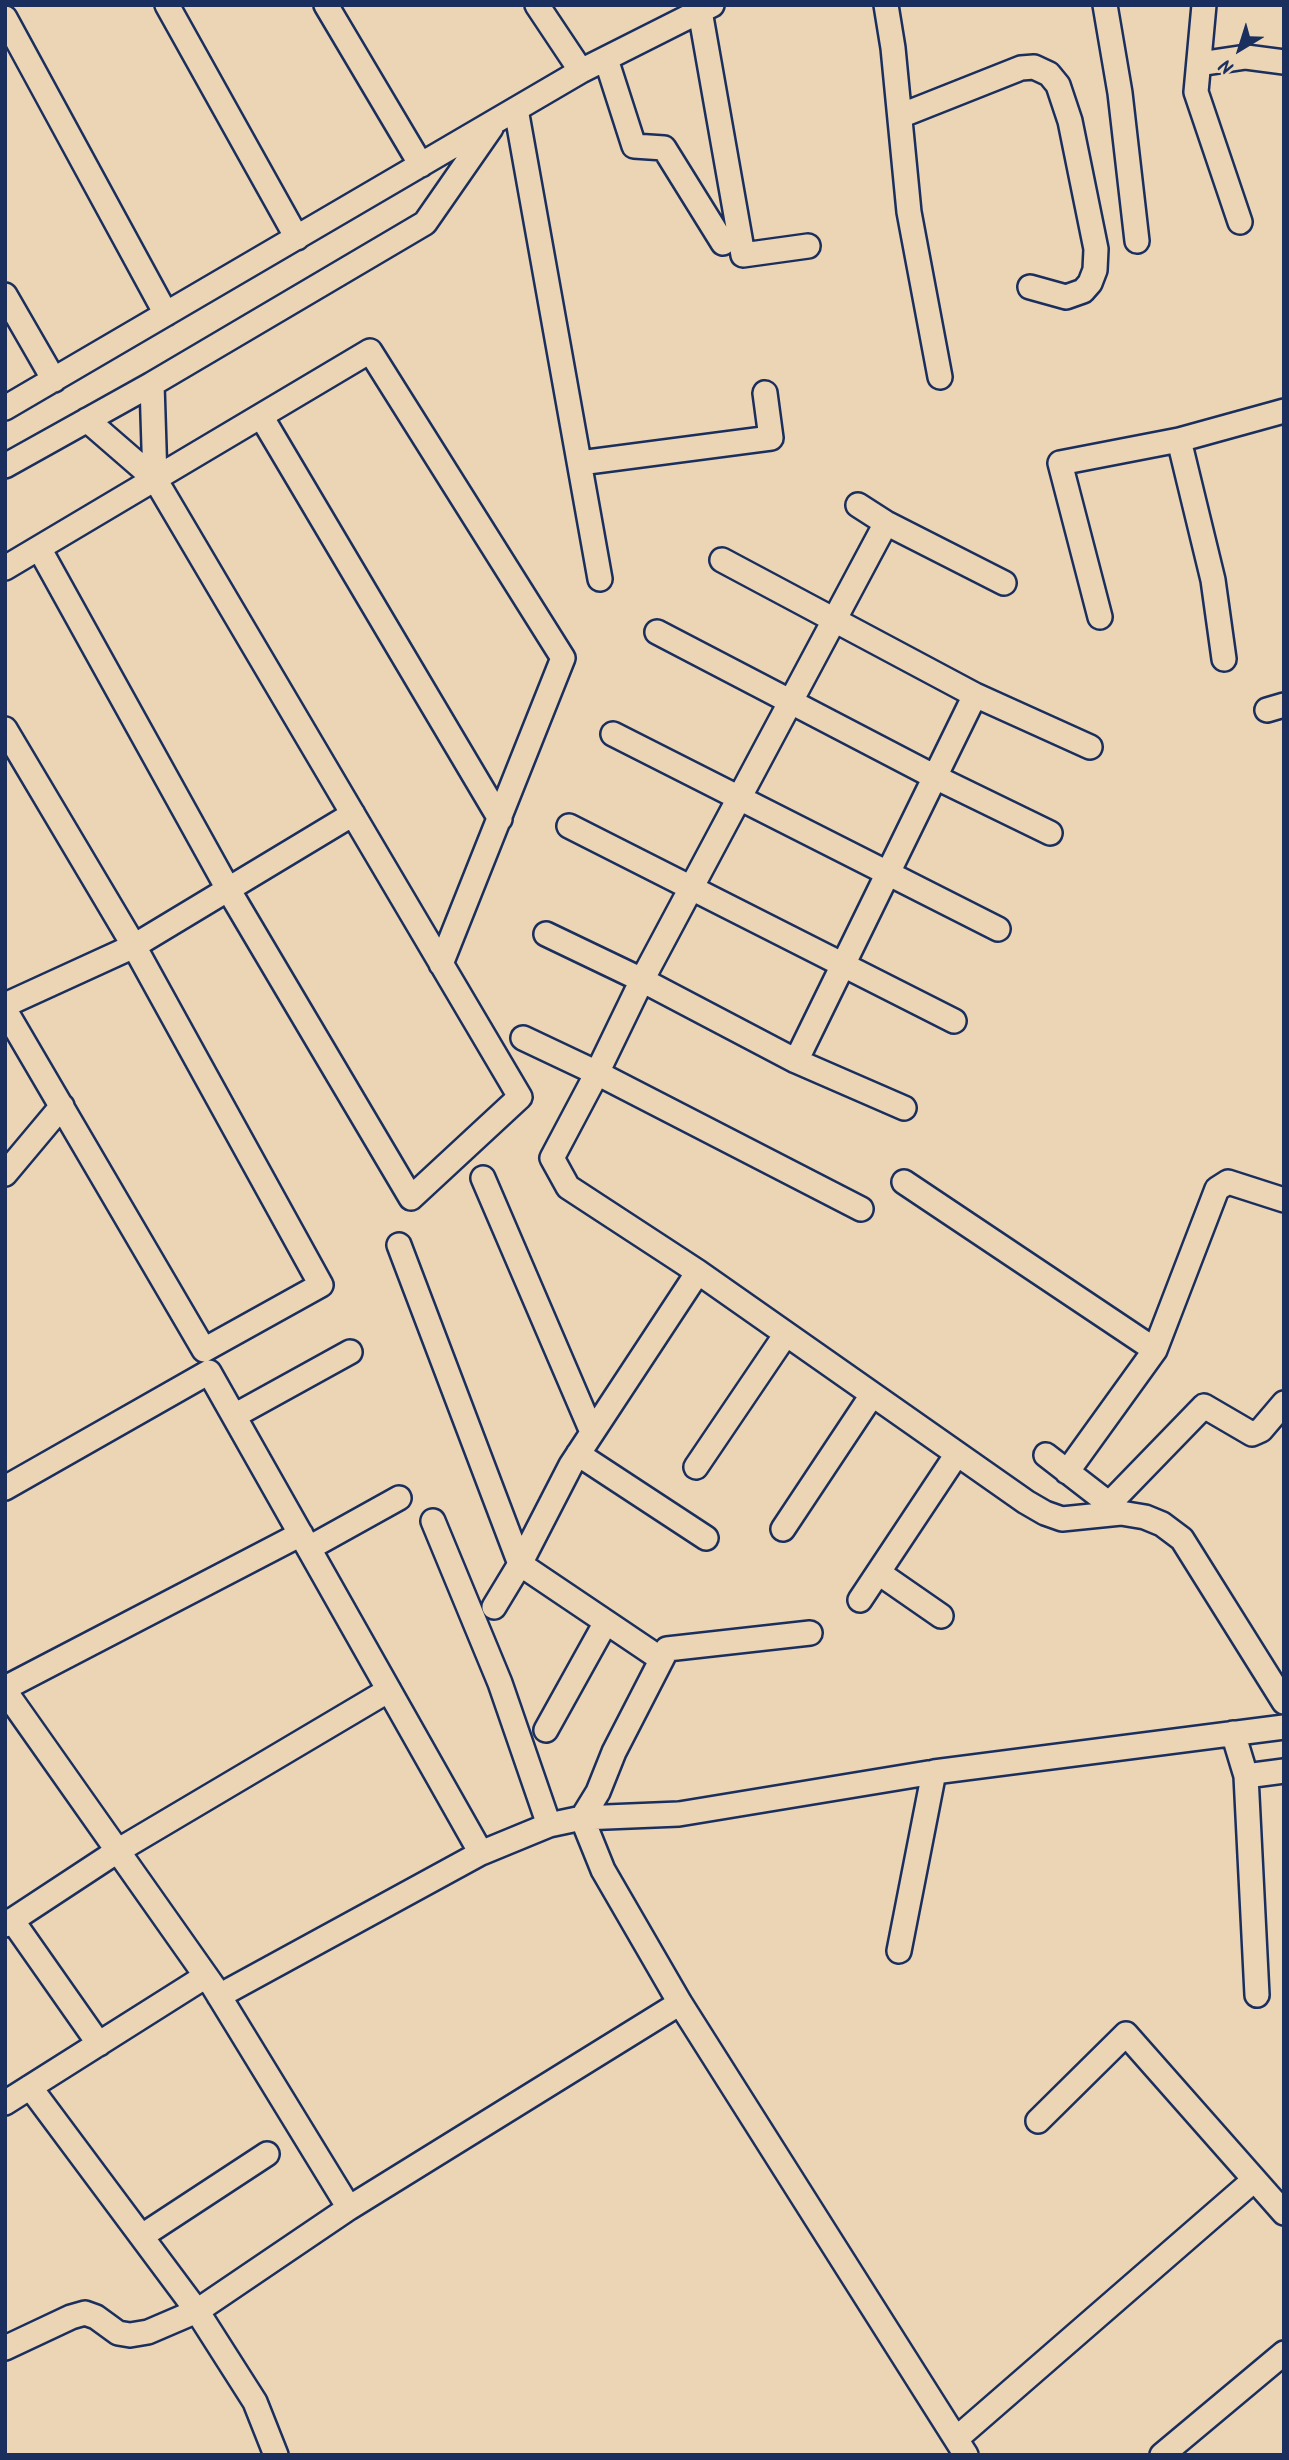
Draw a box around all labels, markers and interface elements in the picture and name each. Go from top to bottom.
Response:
north arrow [1205,14,1275,84]
text: N [1213,50,1241,81]

